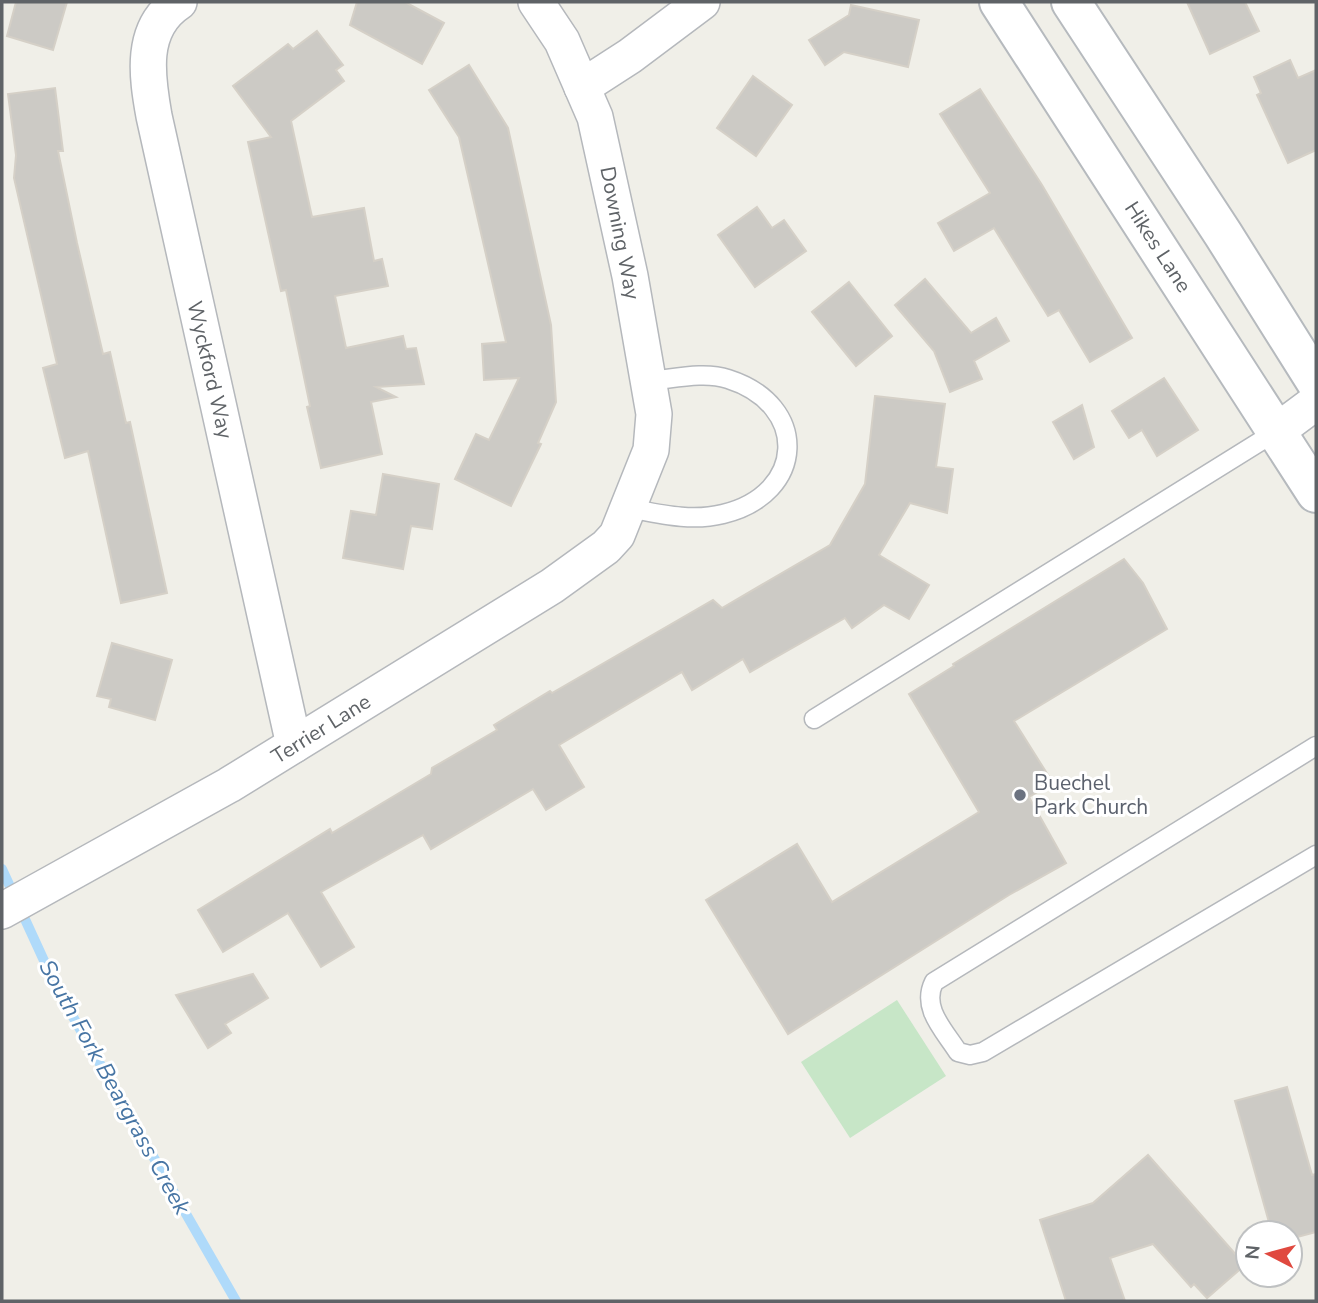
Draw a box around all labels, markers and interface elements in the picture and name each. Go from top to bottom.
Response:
street label: Downing Way [593,164,647,302]
street label: Hikes Lane [1118,196,1198,298]
street label: Wyckford Way [181,298,239,442]
street label: Terrier Lane [266,687,376,771]
place label: Buechel Park Church [1034,769,1148,821]
marker: Buechel Park Church [1012,787,1028,803]
water label: South Fork Beargrass Creek [31,954,198,1221]
north arrow [1234,1219,1304,1289]
text: N [1239,1244,1267,1261]

